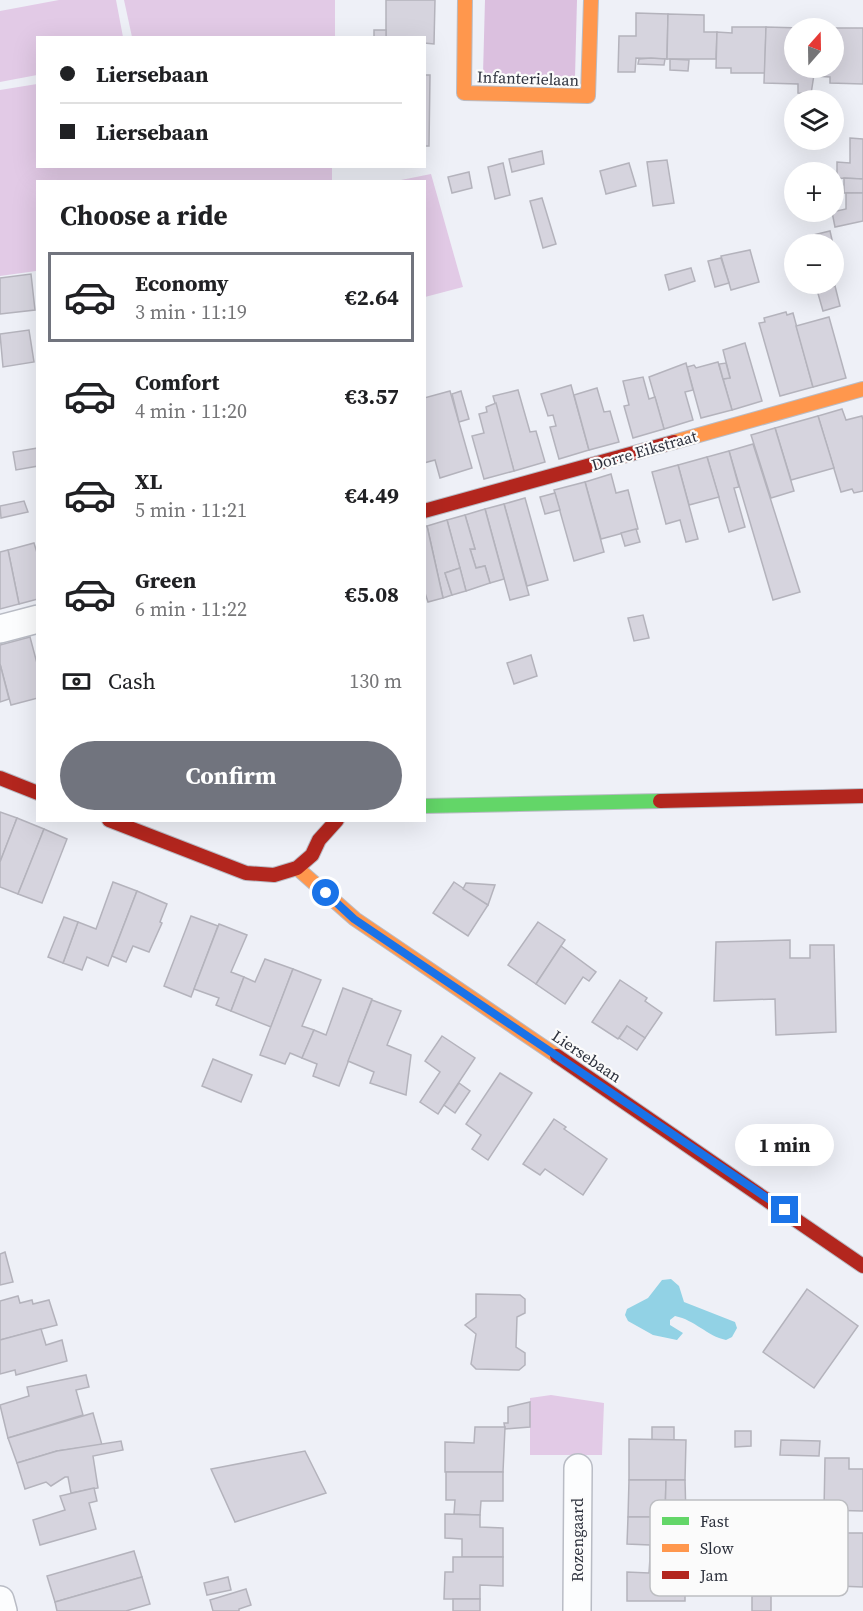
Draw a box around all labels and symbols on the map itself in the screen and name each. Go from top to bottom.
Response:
north arrow [784,18,844,78]
street label: Infanterielaan [476,65,580,91]
street label: Dorre Eikstraat [589,424,700,476]
route start [312,879,339,906]
street label: Liersebaan [548,1025,626,1087]
callout: 1 min [736,1123,834,1165]
route end [771,1196,798,1223]
street label: Rozengaard [566,1498,588,1582]
legend [650,1500,848,1596]
text: Fast [700,1510,730,1532]
text: Slow [700,1537,735,1559]
text: Jam [699,1564,728,1586]

